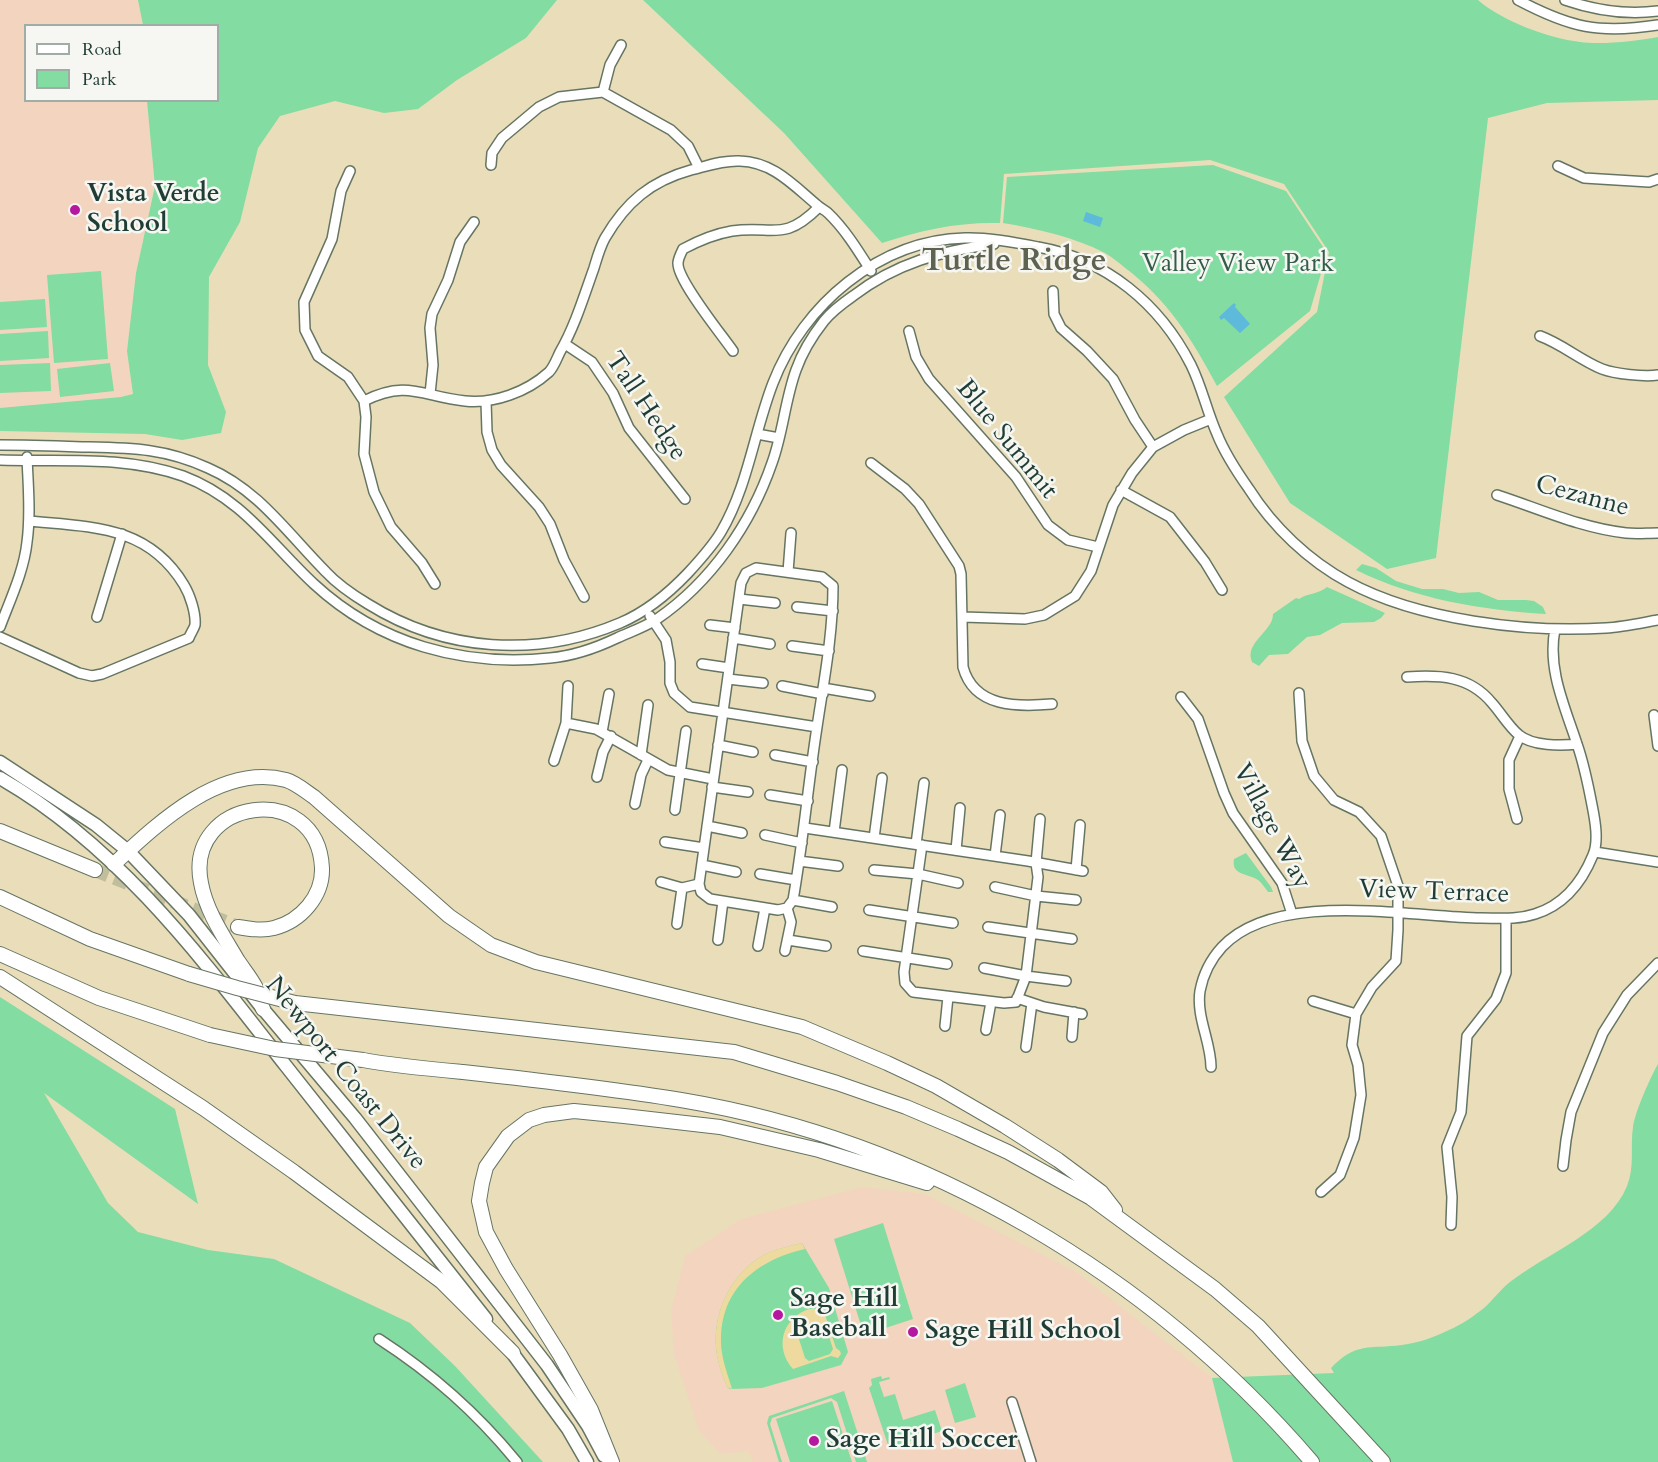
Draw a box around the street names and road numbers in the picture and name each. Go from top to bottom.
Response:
street label: Tall Hedge [597,347,693,467]
street label: Blue Summit [949,374,1063,506]
street label: Cezanne [1532,470,1632,524]
street label: Village Way [1225,759,1317,895]
street label: View Terrace [1358,875,1510,911]
street label: Newport Coast Drive [258,971,432,1177]

